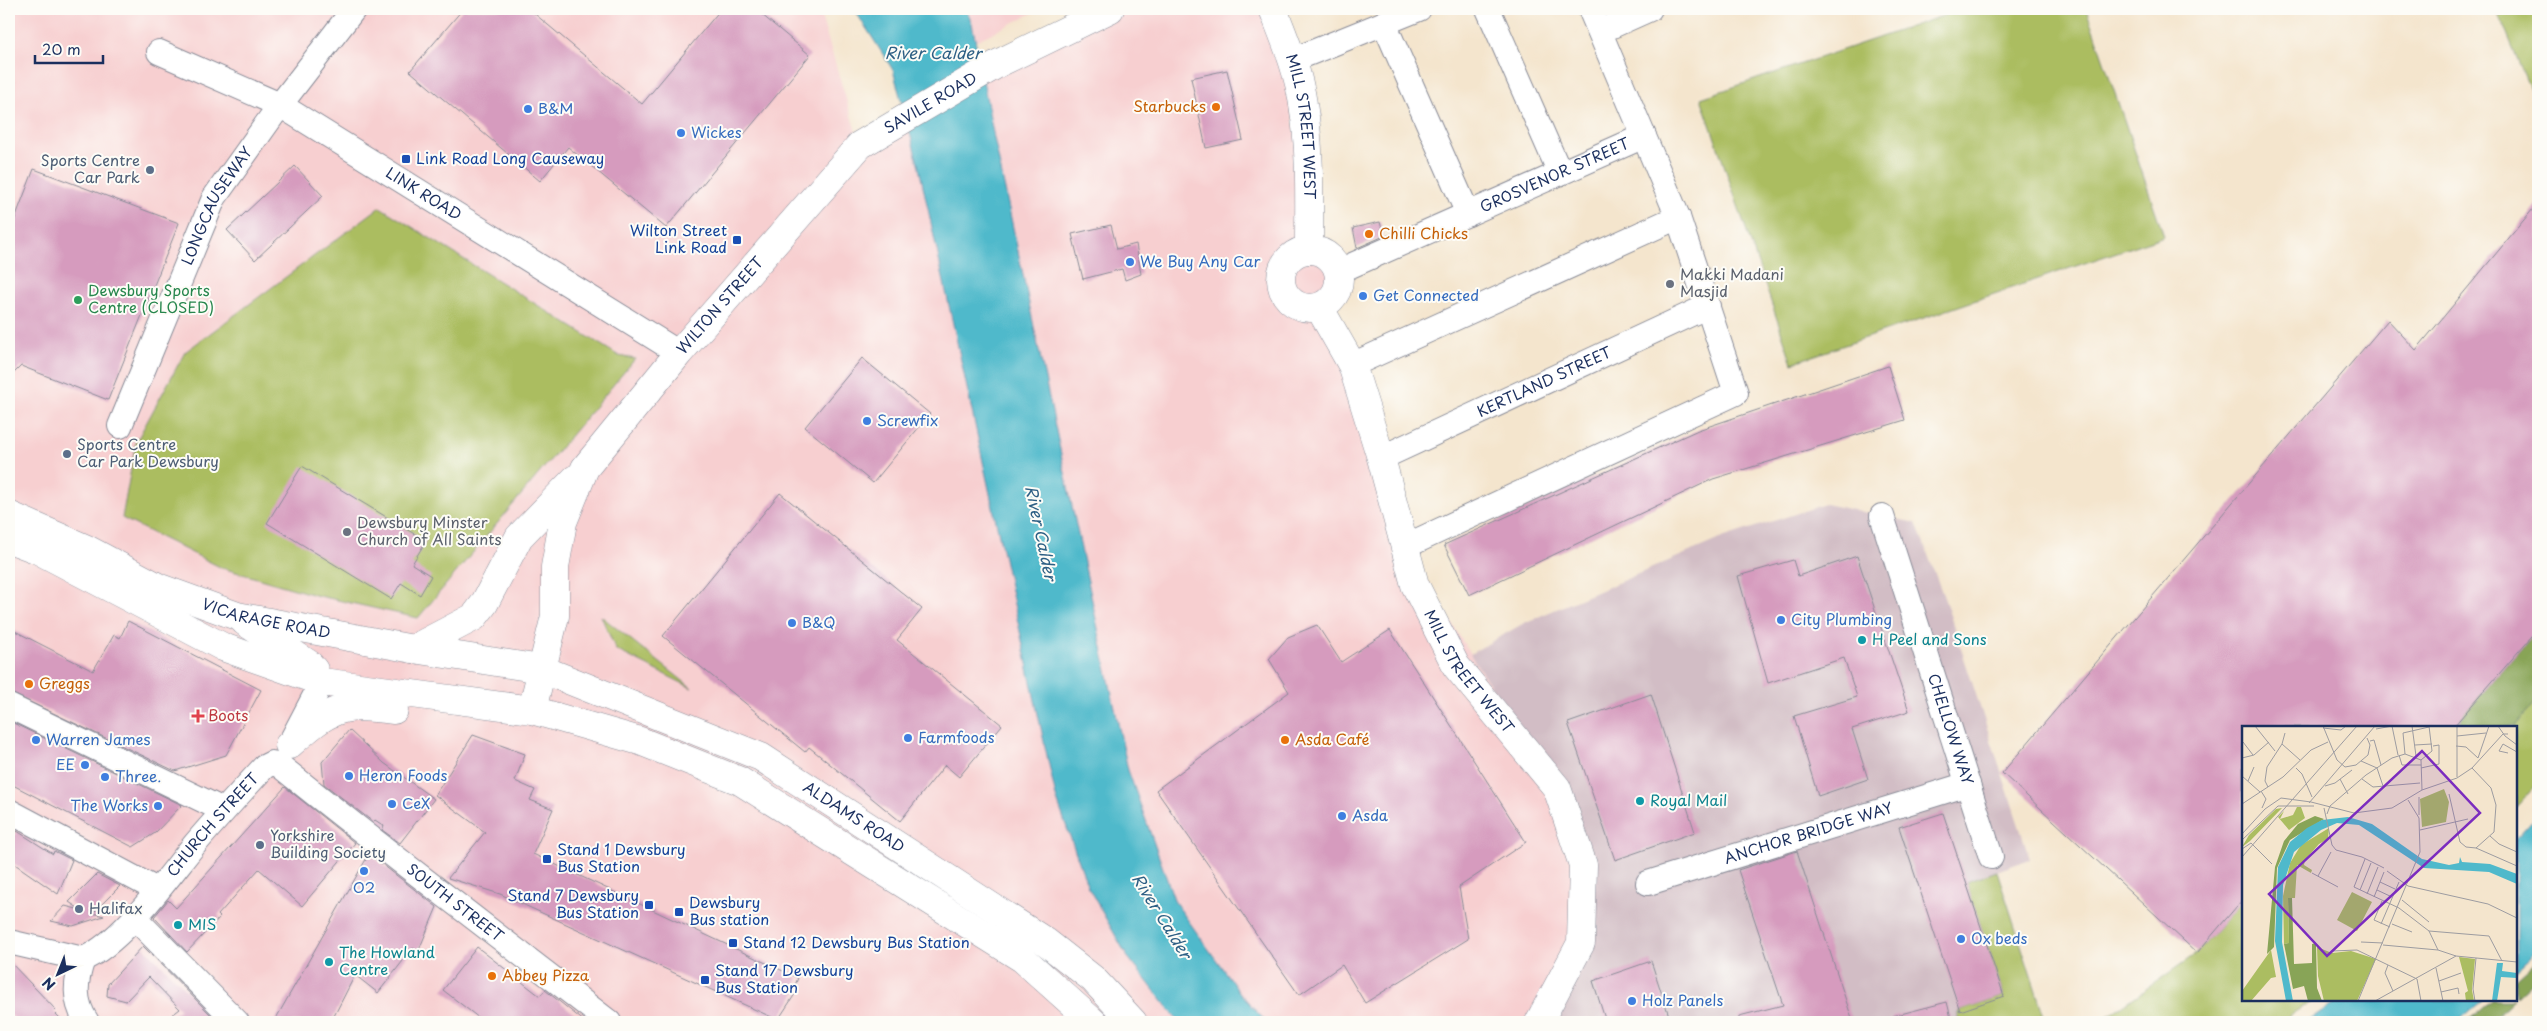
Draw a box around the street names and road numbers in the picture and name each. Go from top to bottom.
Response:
street label: MILL STREET WEST [1281,51,1322,200]
street label: SAVILE ROAD [879,65,981,139]
street label: GROSVENOR STREET [1476,131,1633,217]
street label: LONGCAUSEWAY [175,141,257,268]
street label: LINK ROAD [382,161,467,225]
street label: WILTON STREET [670,250,768,359]
street label: KERTLAND STREET [1473,339,1615,422]
street label: VICARAGE ROAD [199,591,333,643]
street label: MILL STREET WEST [1419,605,1521,738]
street label: CHELLOW WAY [1923,670,1980,788]
street label: CHURCH STREET [160,766,264,881]
street label: ALDAMS ROAD [799,775,910,857]
street label: ANCHOR BRIDGE WAY [1721,795,1896,869]
street label: SOUTH STREET [402,857,510,947]

